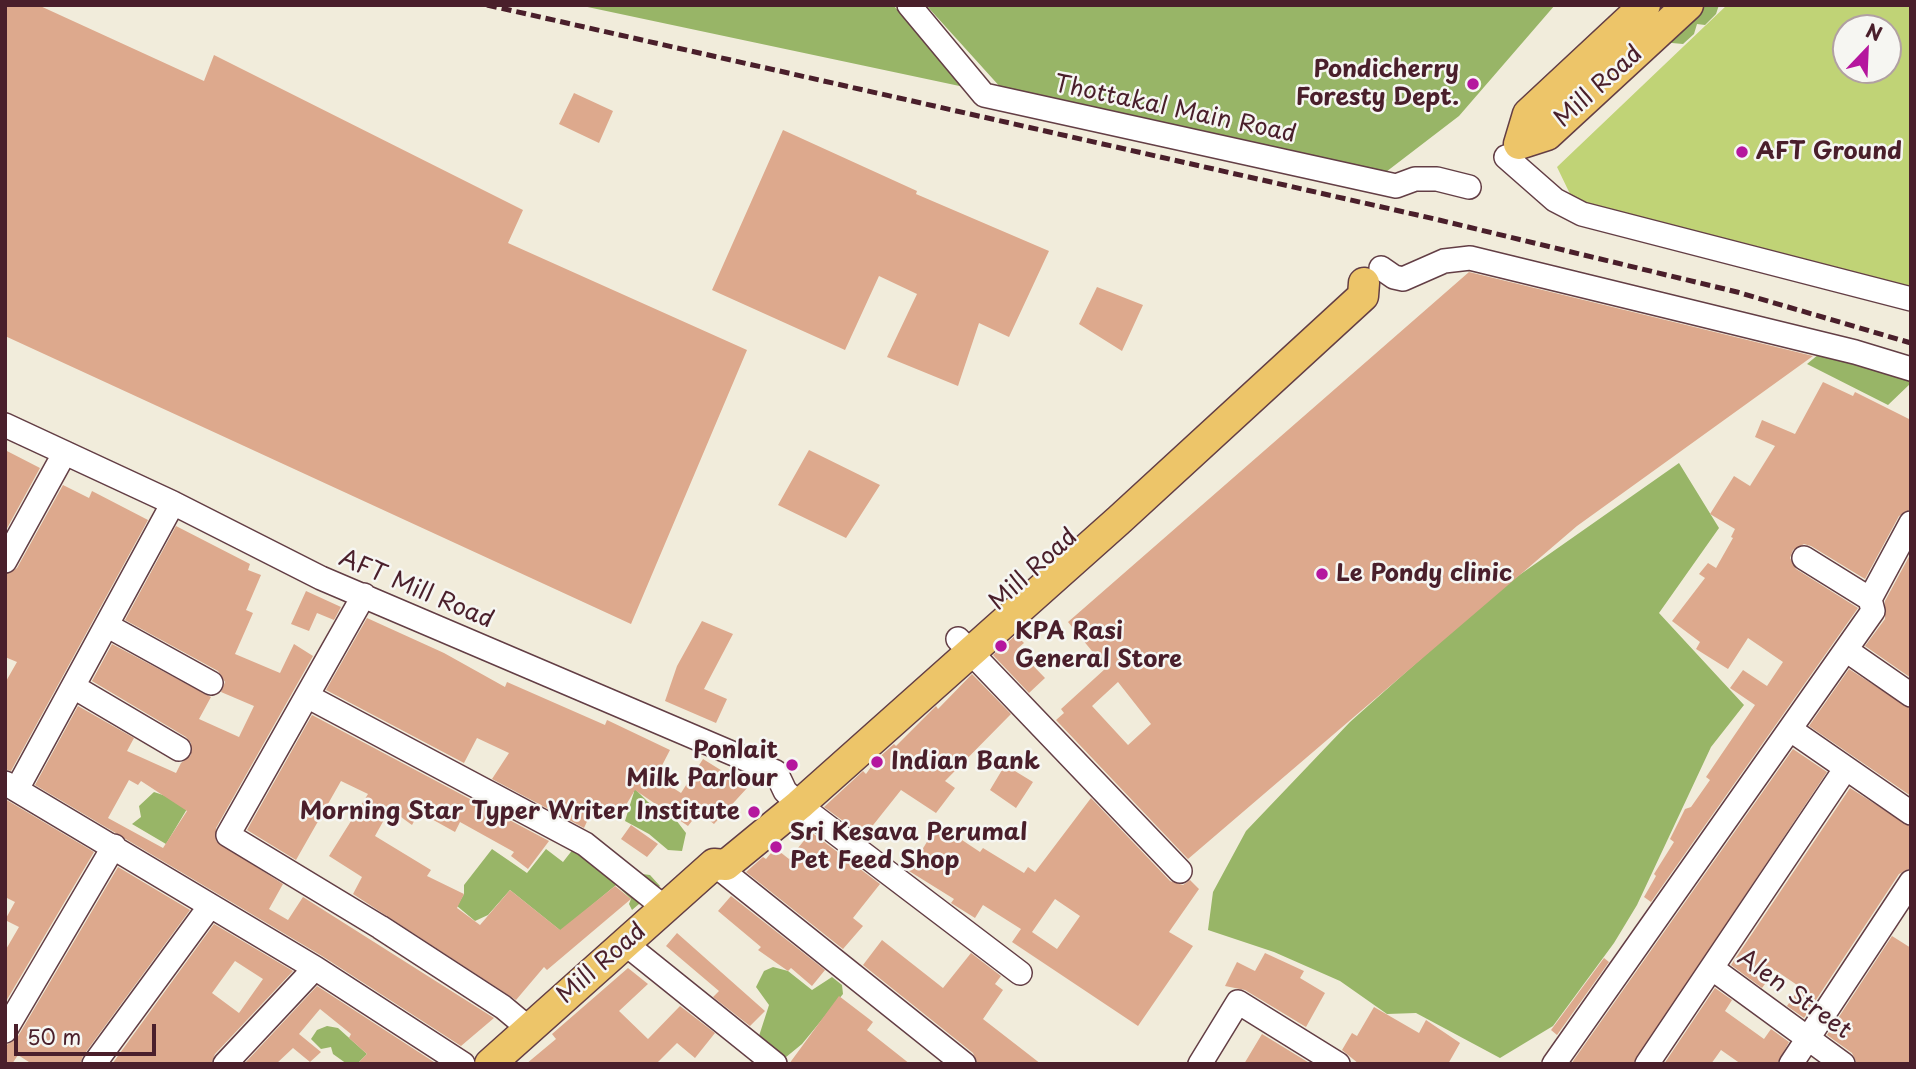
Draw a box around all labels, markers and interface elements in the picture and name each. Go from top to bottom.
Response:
north arrow [1832,14,1902,84]
text: N [1862,16,1887,47]
street label: Mill Road [1549,40,1649,134]
place label: Pondicherry Foresty Dept. [1296,56,1459,112]
street label: Thottakal Main Road [1051,70,1299,150]
marker: Pondicherry Foresty Dept. [1465,76,1481,92]
place label: AFT Ground [1756,138,1902,166]
marker: AFT Ground [1734,144,1750,160]
street label: Mill Road [984,523,1084,617]
street label: AFT Mill Road [334,545,498,635]
place label: Le Pondy clinic [1336,560,1512,588]
marker: Le Pondy clinic [1314,566,1330,582]
place label: KPA Rasi General Store [1015,618,1182,674]
marker: KPA Rasi General Store [993,638,1009,654]
place label: Ponlait Milk Parlour [626,737,778,793]
place label: Indian Bank [891,748,1040,776]
marker: Indian Bank [869,754,885,770]
marker: Ponlait Milk Parlour [784,757,800,773]
place label: Morning Star Typer Writer Institute [300,798,740,826]
marker: Morning Star Typer Writer Institute [746,804,762,820]
place label: Sri Kesava Perumal Pet Feed Shop [790,819,1027,875]
marker: Sri Kesava Perumal Pet Feed Shop [768,839,784,855]
street label: Mill Road [552,918,652,1010]
street label: Alen Street [1732,944,1856,1046]
scale bar [18,1010,159,1054]
text: 50 m [27,1020,81,1052]

